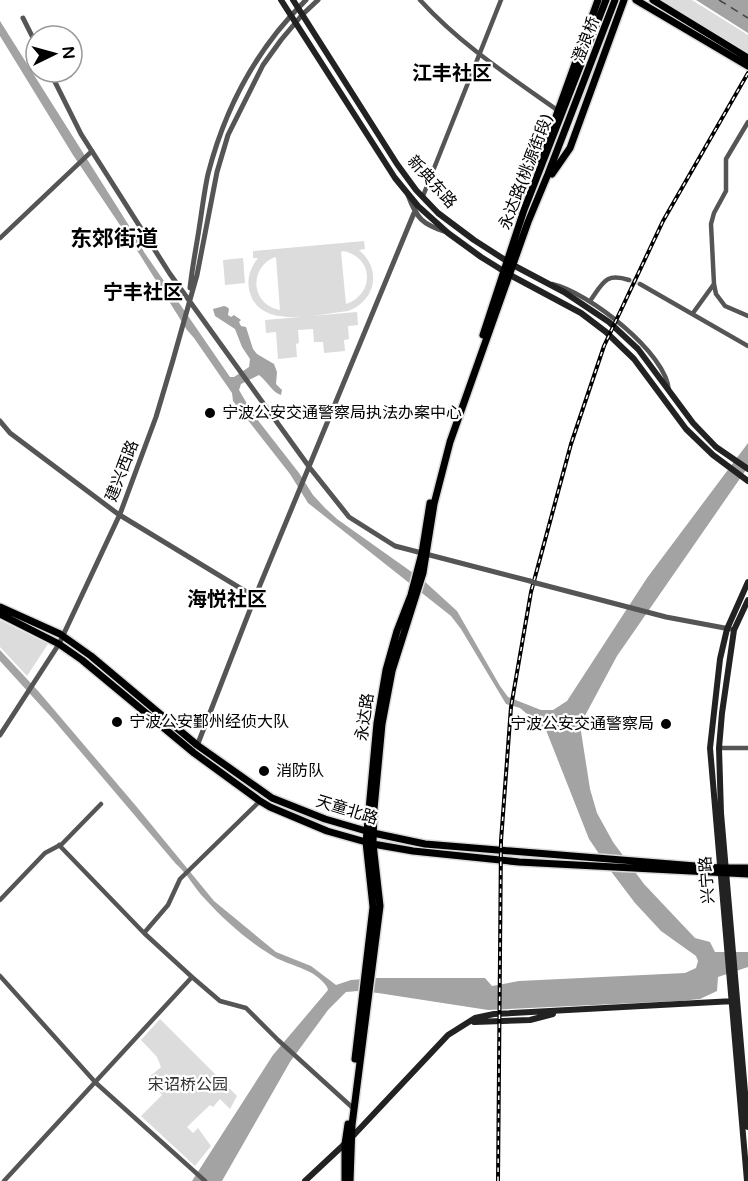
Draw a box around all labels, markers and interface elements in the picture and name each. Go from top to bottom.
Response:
street label: 澄浪桥 [568,14,604,66]
north arrow [24,24,84,84]
text: N [57,46,78,60]
district label: 江丰社区 [412,62,492,86]
street label: 永达路(桃源街段) [495,111,557,233]
street label: 新典东路 [403,152,461,212]
district label: 东郊街道 [70,226,158,252]
district label: 宁丰社区 [103,281,183,305]
place label: 宁波公安交通警察局执法办案中心 [222,403,462,423]
marker: 宁波公安交通警察局执法办案中心 [203,406,217,420]
street label: 建兴西路 [101,438,143,504]
district label: 海悦社区 [187,588,267,612]
street label: 永达路 [352,692,378,742]
place label: 宁波公安鄞州经侦大队 [129,712,289,732]
place label: 宁波公安交通警察局 [510,714,654,734]
marker: 宁波公安鄞州经侦大队 [110,715,124,729]
marker: 宁波公安交通警察局 [659,717,673,731]
place label: 消防队 [276,761,324,781]
marker: 消防队 [257,764,271,778]
street label: 天童北路 [313,791,381,829]
street label: 兴宁路 [695,855,719,905]
park label: 宋诏桥公园 [148,1075,228,1095]

